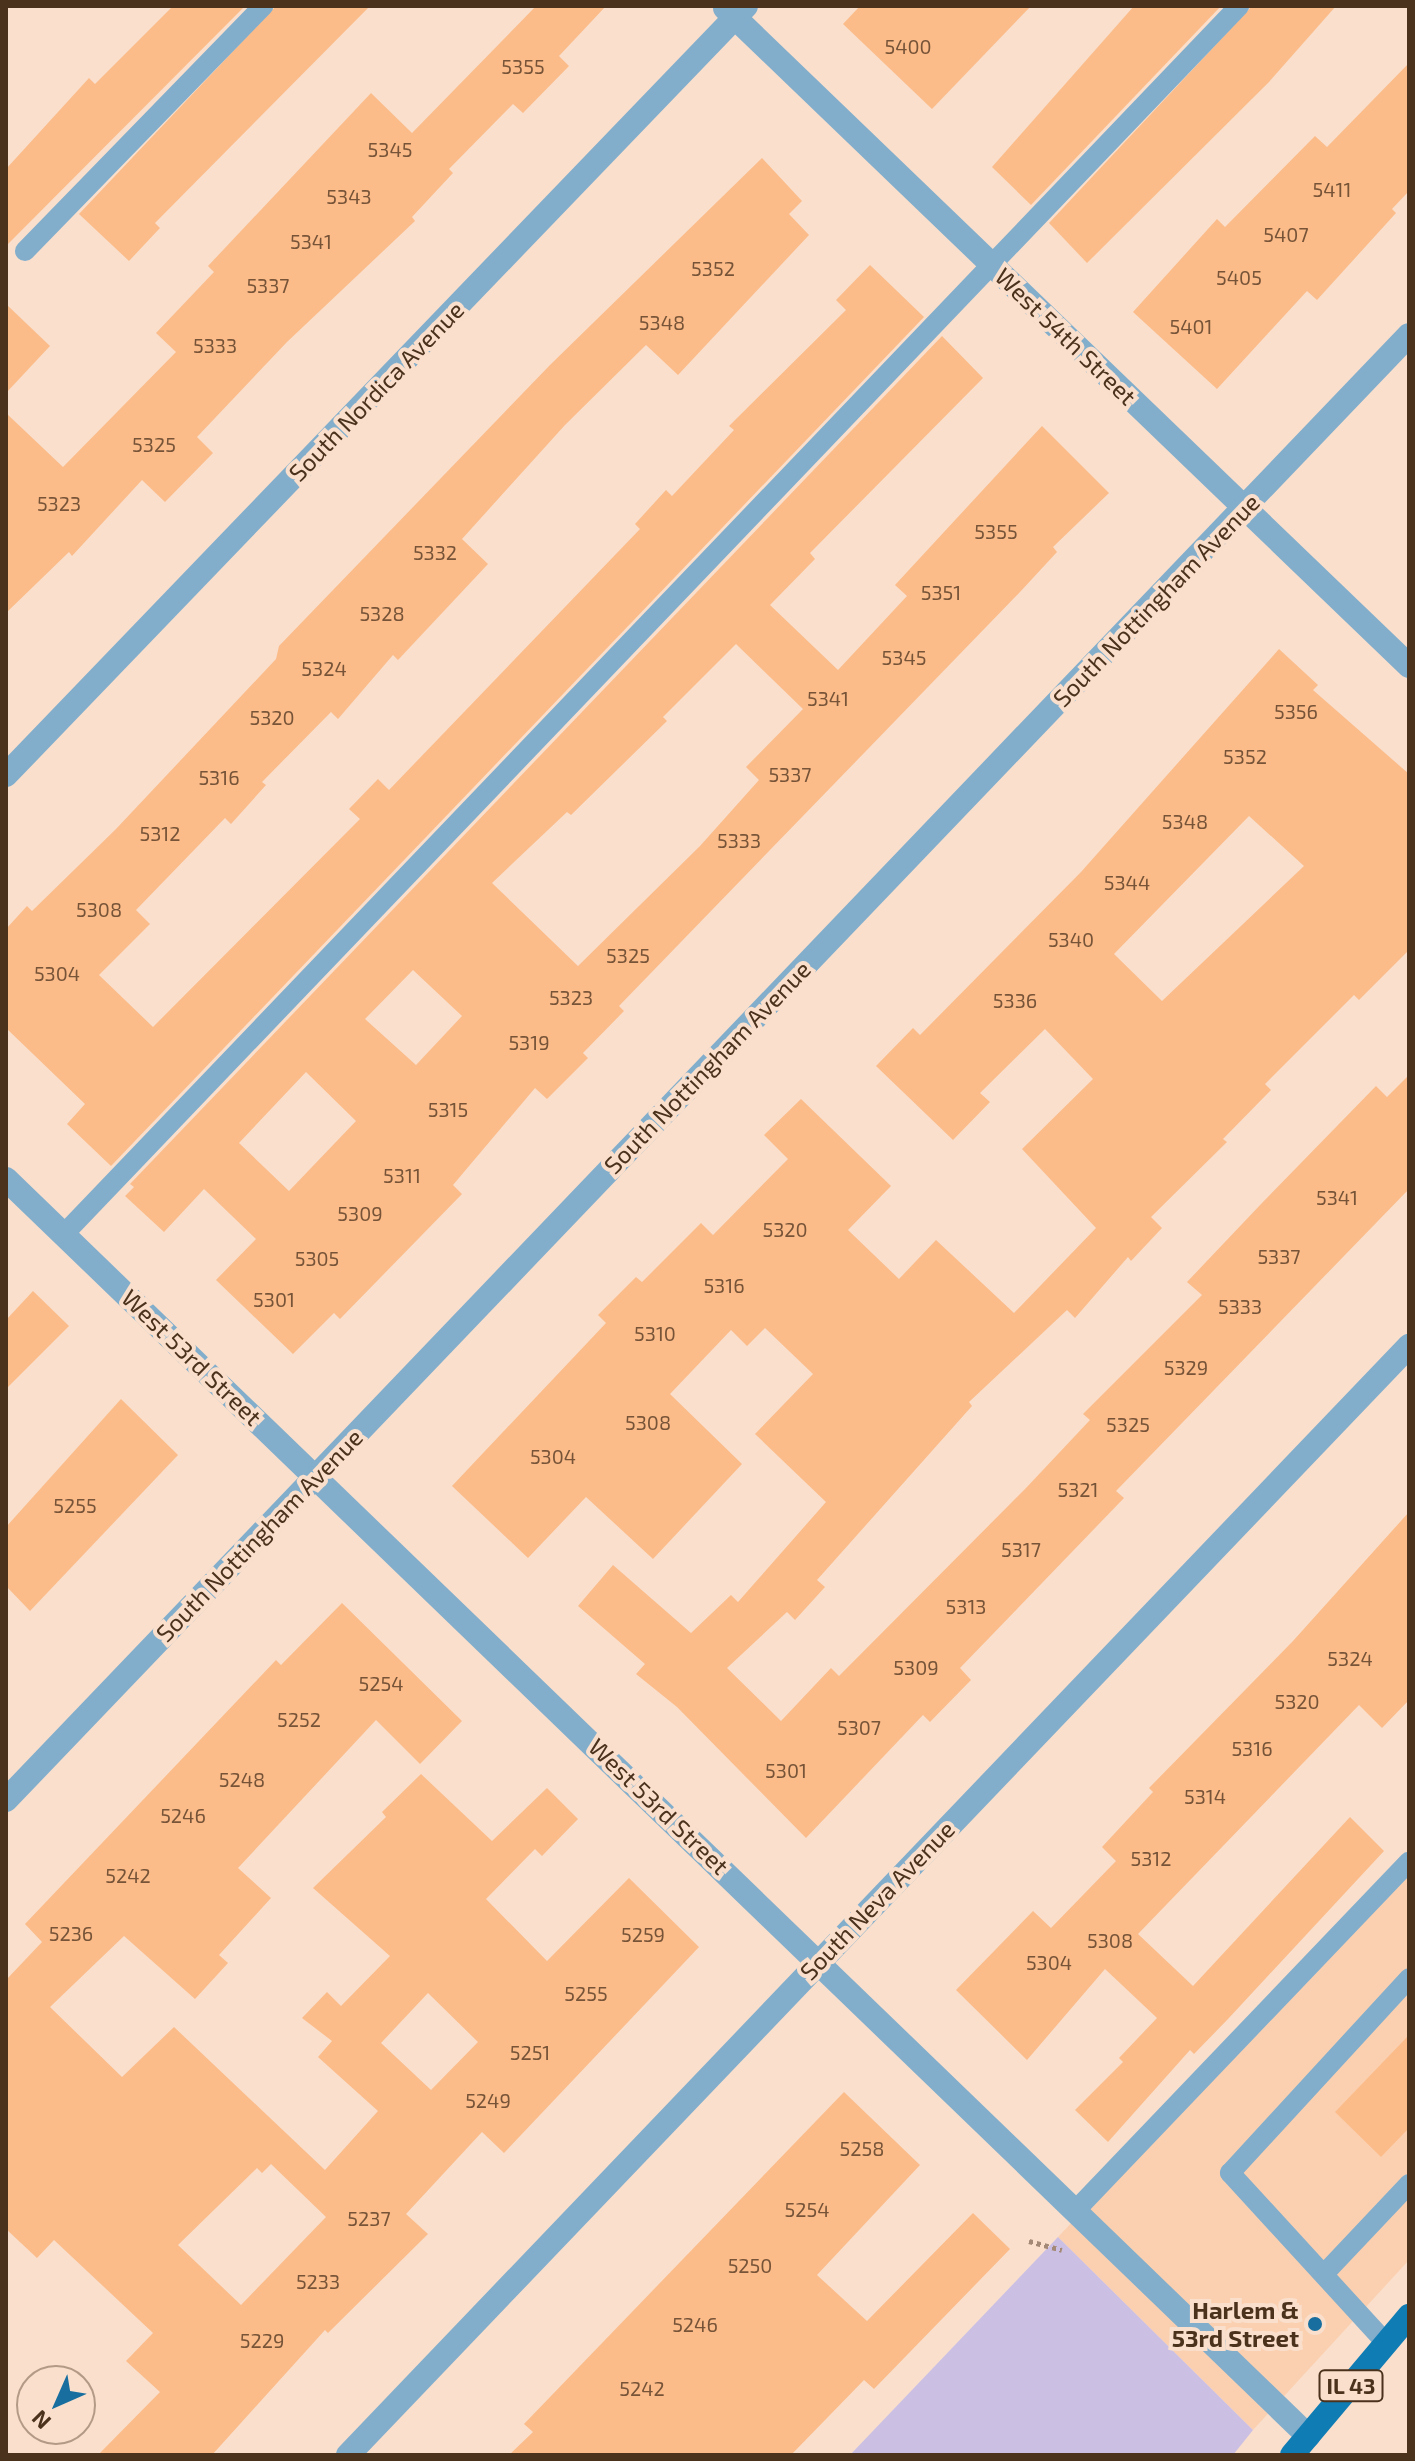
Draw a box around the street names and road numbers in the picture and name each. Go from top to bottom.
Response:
street label: West 54th Street [990,262,1142,410]
street label: South Nordica Avenue [282,295,470,487]
street label: South Nottingham Avenue [1047,487,1265,713]
street label: South Nottingham Avenue [598,954,816,1180]
street label: West 53rd Street [116,1283,268,1431]
street label: South Nottingham Avenue [150,1422,368,1648]
street label: West 53rd Street [583,1732,735,1880]
street label: South Neva Avenue [794,1814,960,1986]
road number: IL 43 [1317,2368,1385,2404]

